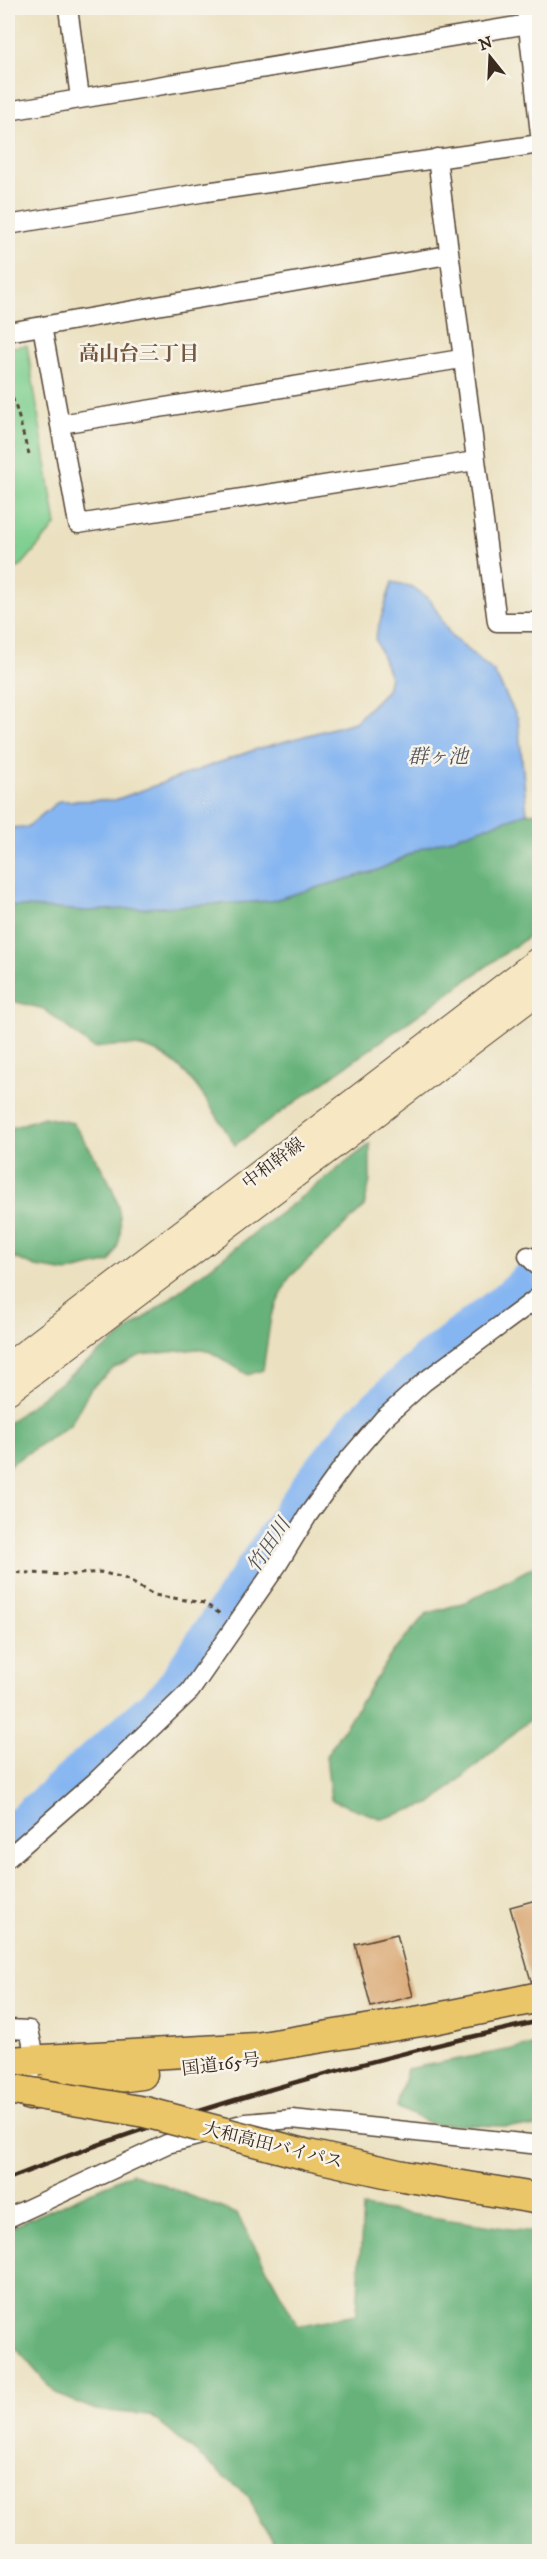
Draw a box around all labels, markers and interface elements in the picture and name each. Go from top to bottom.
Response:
north arrow [460,27,520,87]
text: N [476,32,495,55]
district label: 高山台三丁目 [79,342,199,367]
water label: 群ヶ池 [408,745,470,770]
street label: 中和幹線 [238,1133,309,1194]
water label: 竹田川 [242,1512,298,1578]
street label: 国道165号 [181,2049,262,2081]
street label: 大和高田バイパス [200,2118,345,2174]

